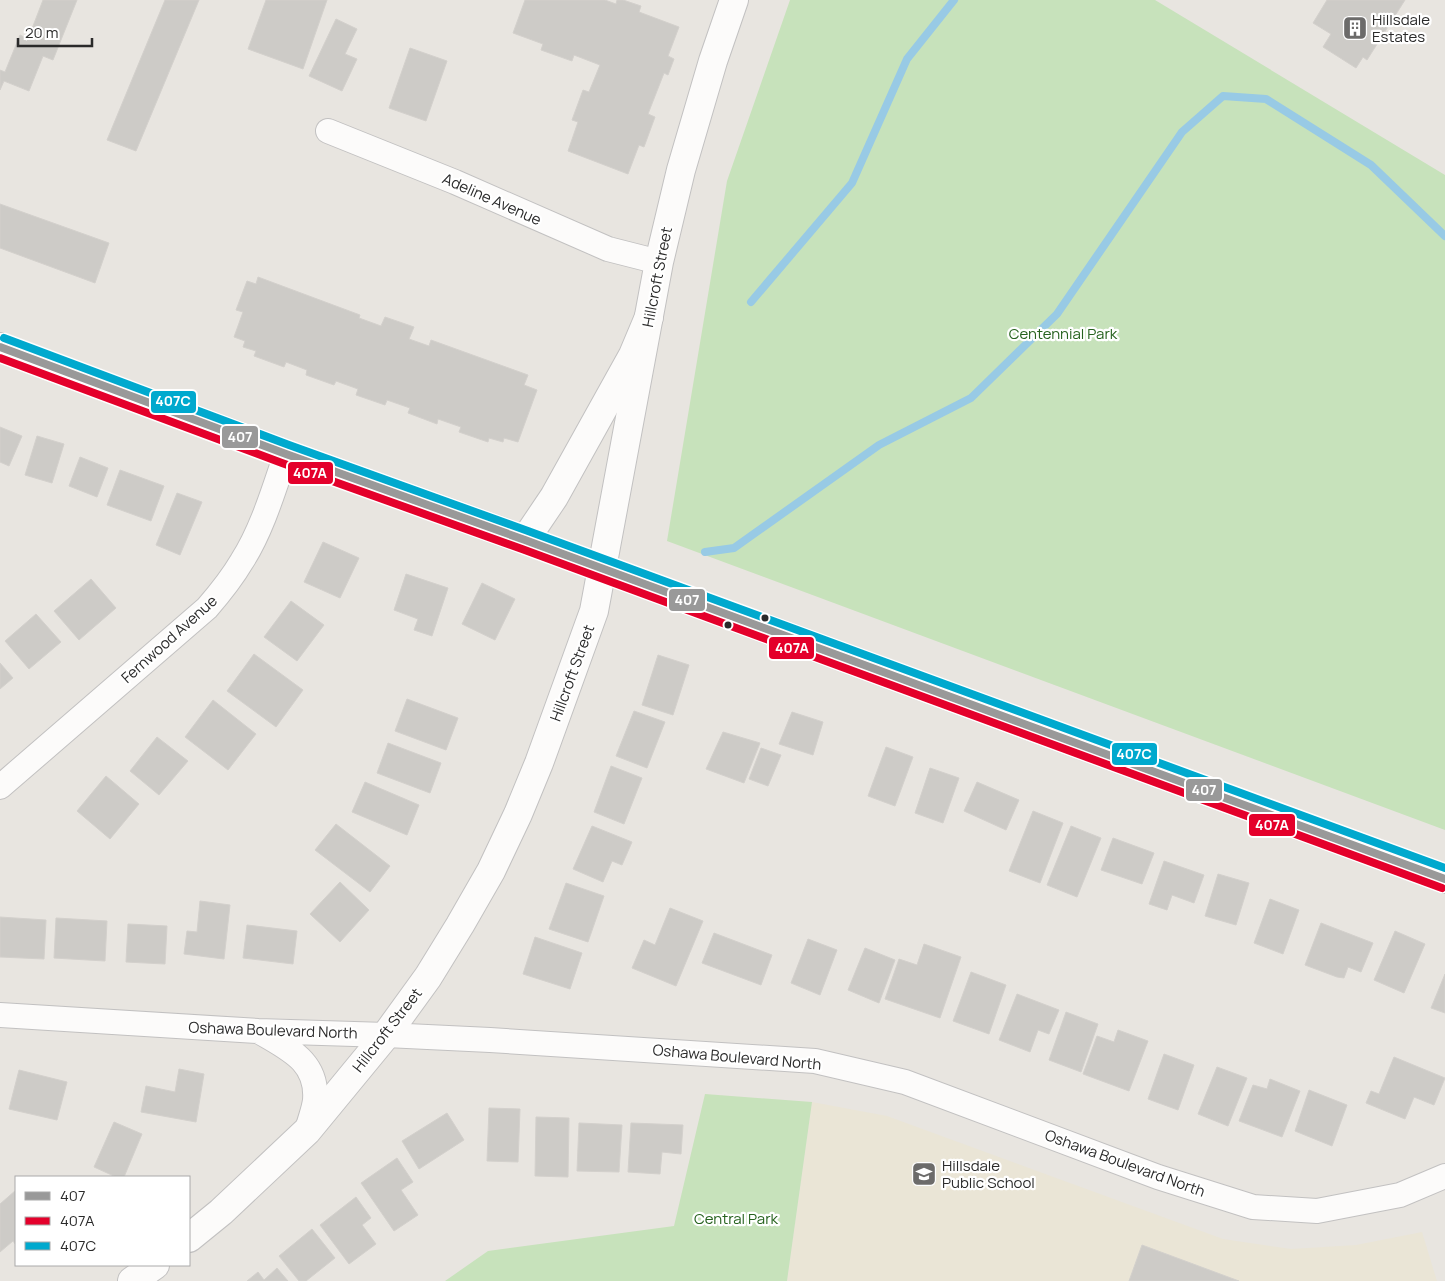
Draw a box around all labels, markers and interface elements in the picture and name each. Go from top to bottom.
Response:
place label: Hillsdale Estates [1372,9,1430,47]
scale bar [18,15,91,47]
building icon: Hillsdale Estates [1342,15,1368,41]
text: 20 m [25,22,58,43]
street label: Adeline Avenue [439,168,545,230]
street label: Hillcroft Street [637,225,677,329]
park label: Centennial Park [1009,323,1118,344]
line badge: 407C [150,390,197,414]
text: 407C [155,391,191,410]
line badge: 407 [221,425,259,449]
text: 407 [227,427,253,446]
line badge: 407A [287,461,334,485]
text: 407A [293,463,328,482]
line badge: 407 [668,588,706,612]
street label: Fernwood Avenue [116,590,222,688]
text: 407 [674,590,700,609]
unlabelled marker [760,613,770,623]
unlabelled marker [723,620,733,630]
street label: Hillcroft Street [545,622,599,724]
line badge: 407A [768,636,815,660]
text: 407A [775,638,810,657]
line badge: 407C [1111,742,1158,766]
text: 407C [1116,744,1152,763]
line badge: 407 [1185,778,1223,802]
text: 407 [1191,780,1217,799]
line badge: 407A [1248,813,1296,837]
text: 407A [1255,815,1290,834]
street label: Hillcroft Street [347,984,427,1076]
street label: Oshawa Boulevard North [188,1017,358,1043]
street label: Oshawa Boulevard North [652,1039,822,1075]
street label: Oshawa Boulevard North [1042,1124,1208,1202]
place label: Hillsdale Public School [942,1155,1035,1193]
school or university icon: Hillsdale Public School [911,1161,937,1187]
legend [15,1176,190,1266]
text: 407 [60,1185,86,1206]
park label: Central Park [694,1208,779,1229]
text: 407A [60,1210,95,1231]
text: 407C [60,1235,97,1256]

